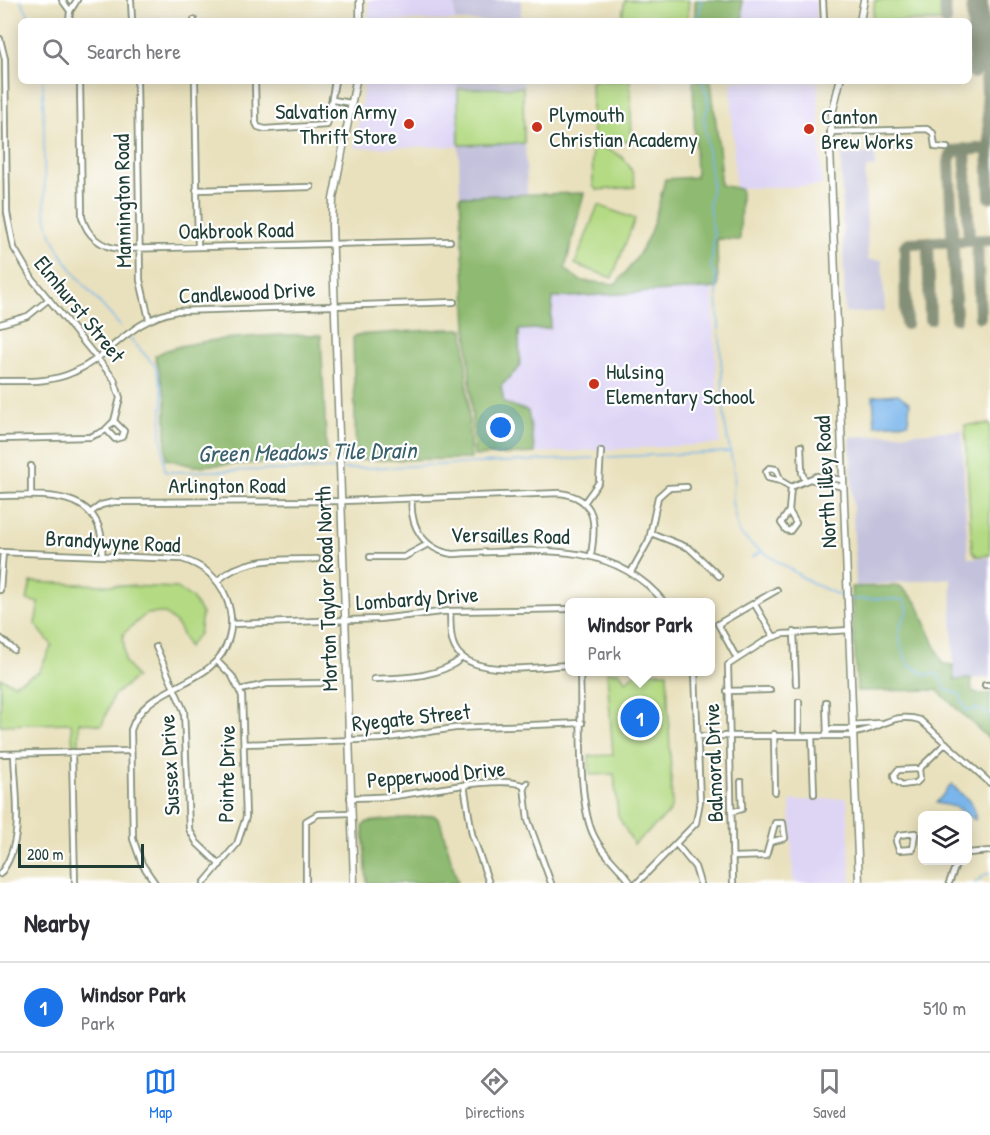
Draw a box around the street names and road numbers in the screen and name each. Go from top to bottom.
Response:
street label: Mannington Road [106,133,138,268]
street label: Oakbrook Road [178,214,294,246]
street label: Elmhurst Street [28,249,133,369]
street label: Candlewood Drive [178,273,316,311]
street label: North Lilley Road [807,415,843,549]
street label: Arlington Road [168,470,286,500]
street label: Morton Taylor Road North [307,486,345,692]
street label: Versailles Road [450,519,570,551]
street label: Brandywyne Road [45,522,182,560]
street label: Lombardy Drive [355,579,479,617]
street label: Ryegate Street [350,696,472,738]
street label: Balmoral Drive [696,703,730,823]
street label: Sussex Drive [151,714,187,816]
street label: Pointe Drive [210,725,242,823]
street label: Pepperwood Drive [366,753,506,795]

